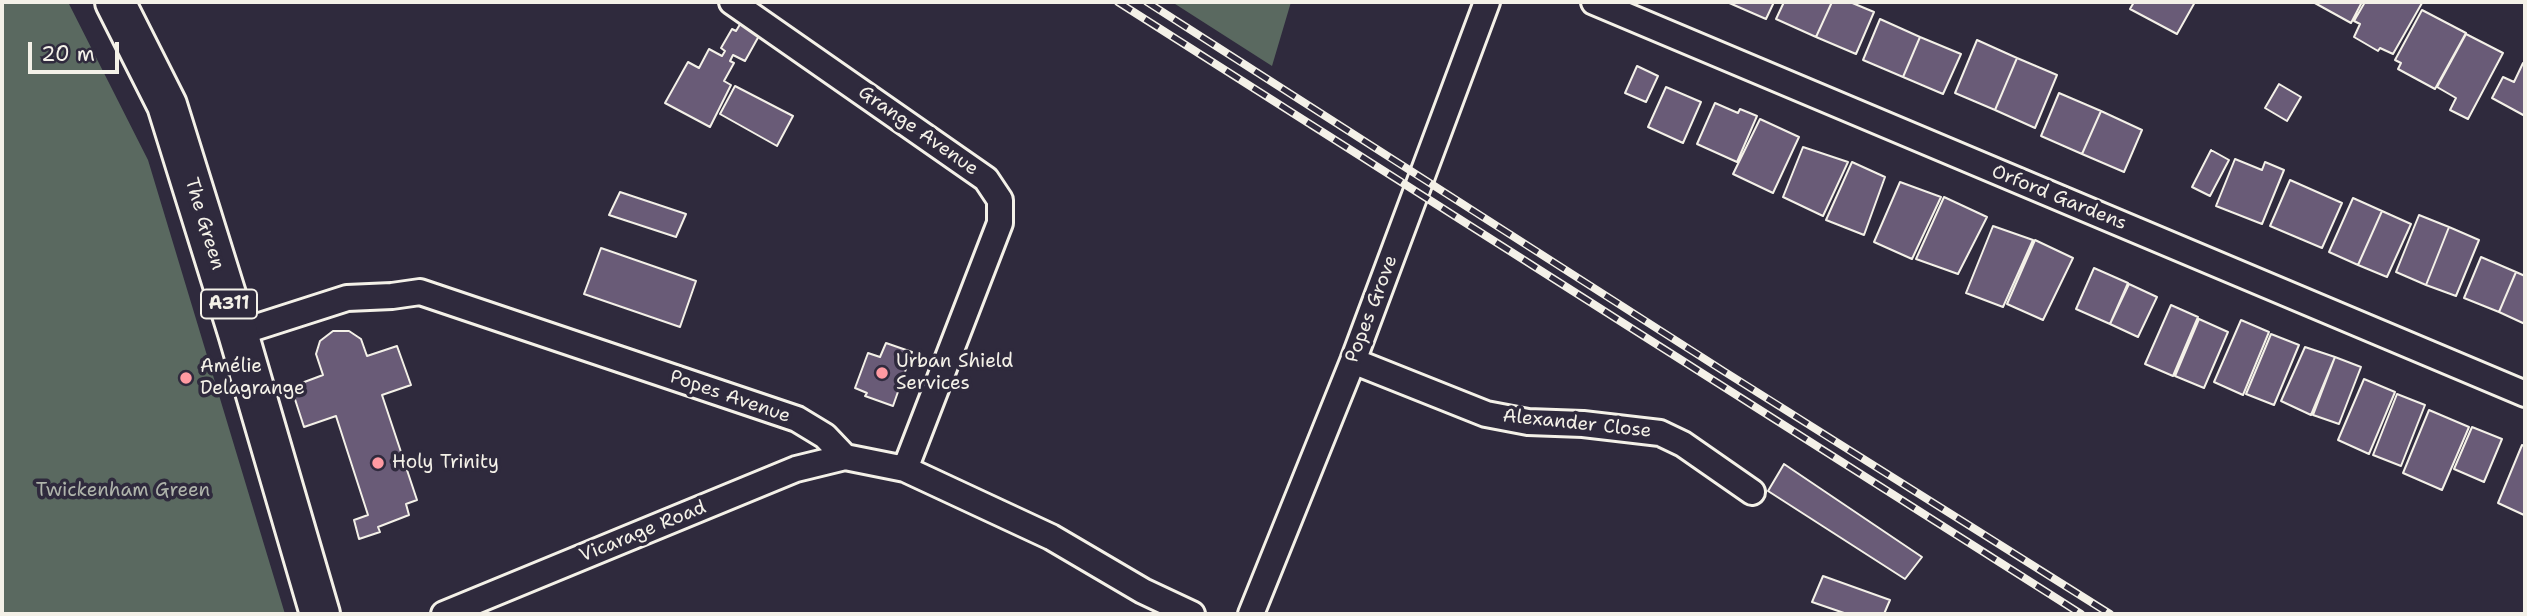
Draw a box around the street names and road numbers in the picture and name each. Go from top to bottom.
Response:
street label: Grange Avenue [854,81,982,181]
street label: Orford Gardens [1988,160,2130,236]
street label: The Green [179,175,229,273]
street label: Popes Grove [1341,252,1403,366]
road number: A311 [201,290,257,318]
street label: Popes Avenue [667,366,793,428]
street label: Alexander Close [1502,405,1652,443]
street label: Vicarage Road [576,496,710,568]

